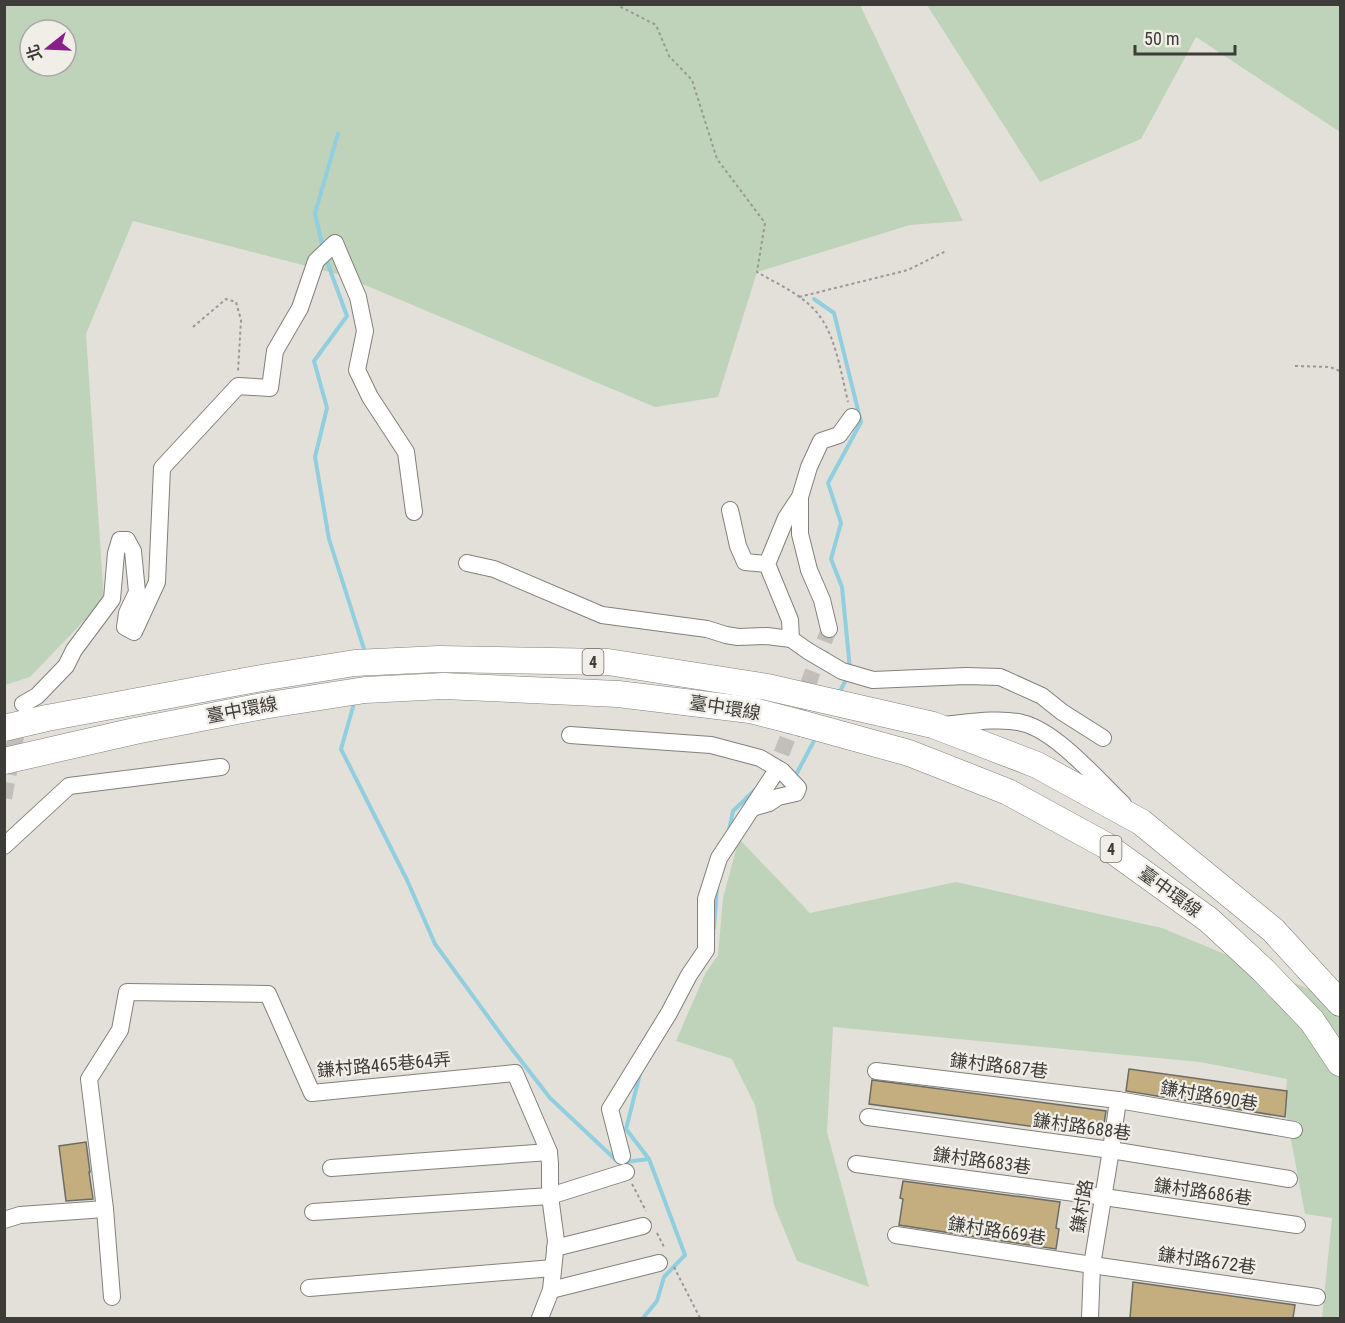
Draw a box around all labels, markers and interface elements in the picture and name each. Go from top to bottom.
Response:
north arrow [18,18,78,78]
scale bar [1135,18,1236,56]
text: 50 m [1144,28,1179,49]
text: 北 [23,42,46,63]
road number: 4 [582,649,604,675]
street label: 臺中環線 [205,692,279,727]
street label: 臺中環線 [688,692,762,724]
road number: 4 [1100,836,1122,862]
street label: 臺中環線 [1135,862,1206,921]
street label: 鎌村路465巷64弄 [316,1048,452,1081]
street label: 鎌村路687巷 [949,1049,1049,1082]
street label: 鎌村路690巷 [1159,1077,1259,1114]
street label: 鎌村路688巷 [1032,1109,1132,1144]
street label: 鎌村路683巷 [932,1143,1032,1178]
street label: 鎌村路686巷 [1153,1174,1253,1209]
street label: 鎌村路 [1066,1178,1097,1234]
street label: 鎌村路669巷 [947,1212,1047,1249]
street label: 鎌村路672巷 [1157,1243,1257,1278]

